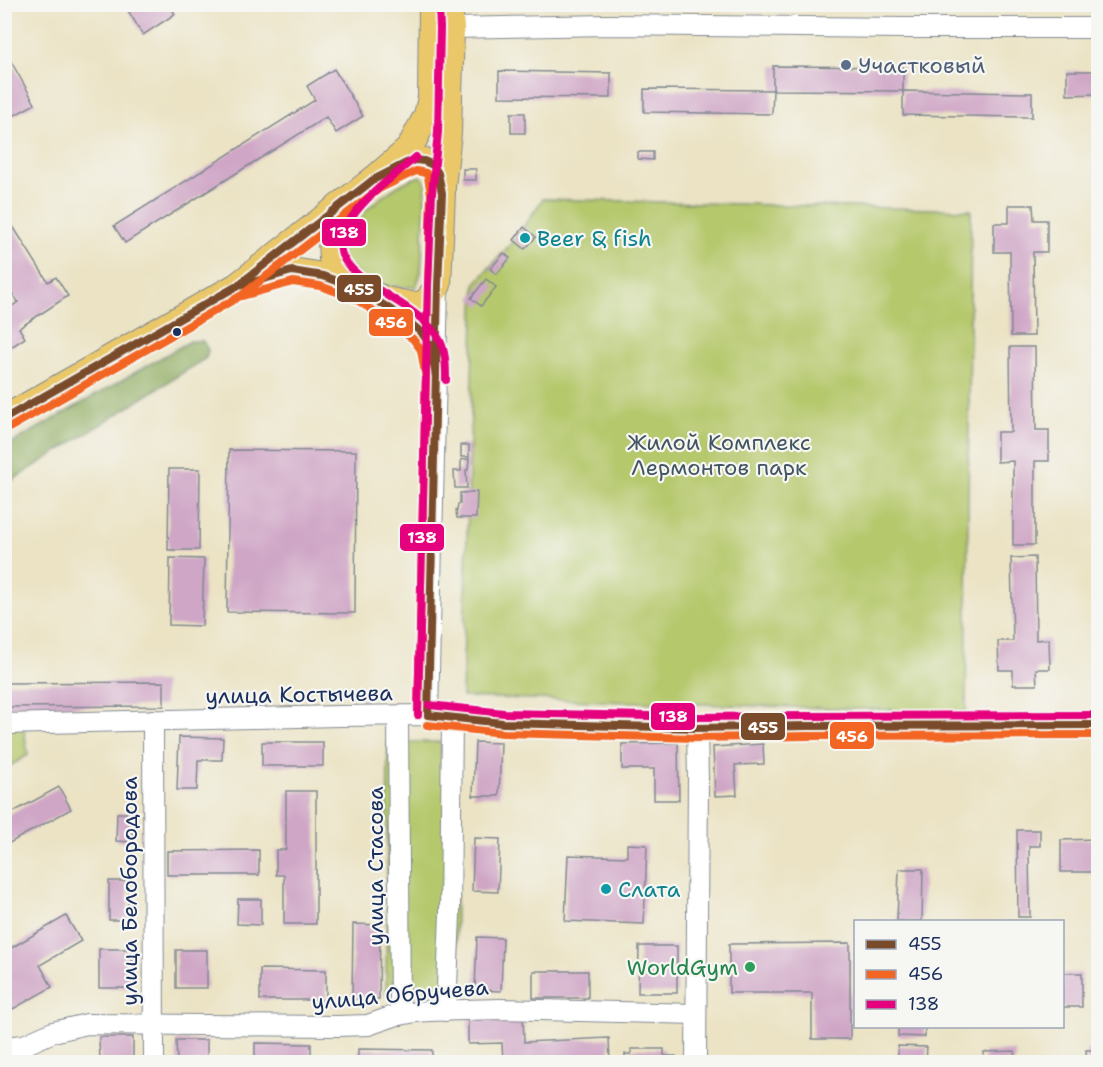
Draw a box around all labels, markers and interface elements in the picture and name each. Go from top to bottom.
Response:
place label: Участковый [858,51,985,80]
marker: Участковый [839,58,853,72]
line badge: 138 [321,218,367,247]
text: 138 [329,222,359,243]
place label: Beer & fish [537,224,652,253]
marker: Beer & fish [518,231,532,245]
line badge: 455 [336,274,382,303]
text: 455 [344,279,374,300]
line badge: 456 [368,308,414,337]
text: 456 [375,312,407,333]
unlabelled marker [171,326,183,338]
park label: Жилой Комплекс Лермонтов парк [627,428,811,482]
line badge: 138 [399,523,445,552]
text: 138 [407,527,437,548]
street label: улица Костычева [205,678,393,711]
line badge: 138 [650,702,696,731]
text: 138 [658,706,688,727]
line badge: 455 [740,712,786,741]
text: 455 [748,717,778,738]
line badge: 456 [829,721,875,750]
text: 456 [836,726,868,747]
street label: улица Белобородова [115,776,144,1006]
street label: улица Стасова [361,786,390,946]
place label: Слата [618,875,681,904]
marker: Слата [599,882,613,896]
legend [854,920,1064,1028]
text: 455 [908,932,942,956]
place label: WorldGym [626,953,738,982]
marker: WorldGym [743,960,757,974]
text: 456 [908,962,943,986]
street label: улица Обручева [310,972,490,1017]
text: 138 [908,992,939,1016]

